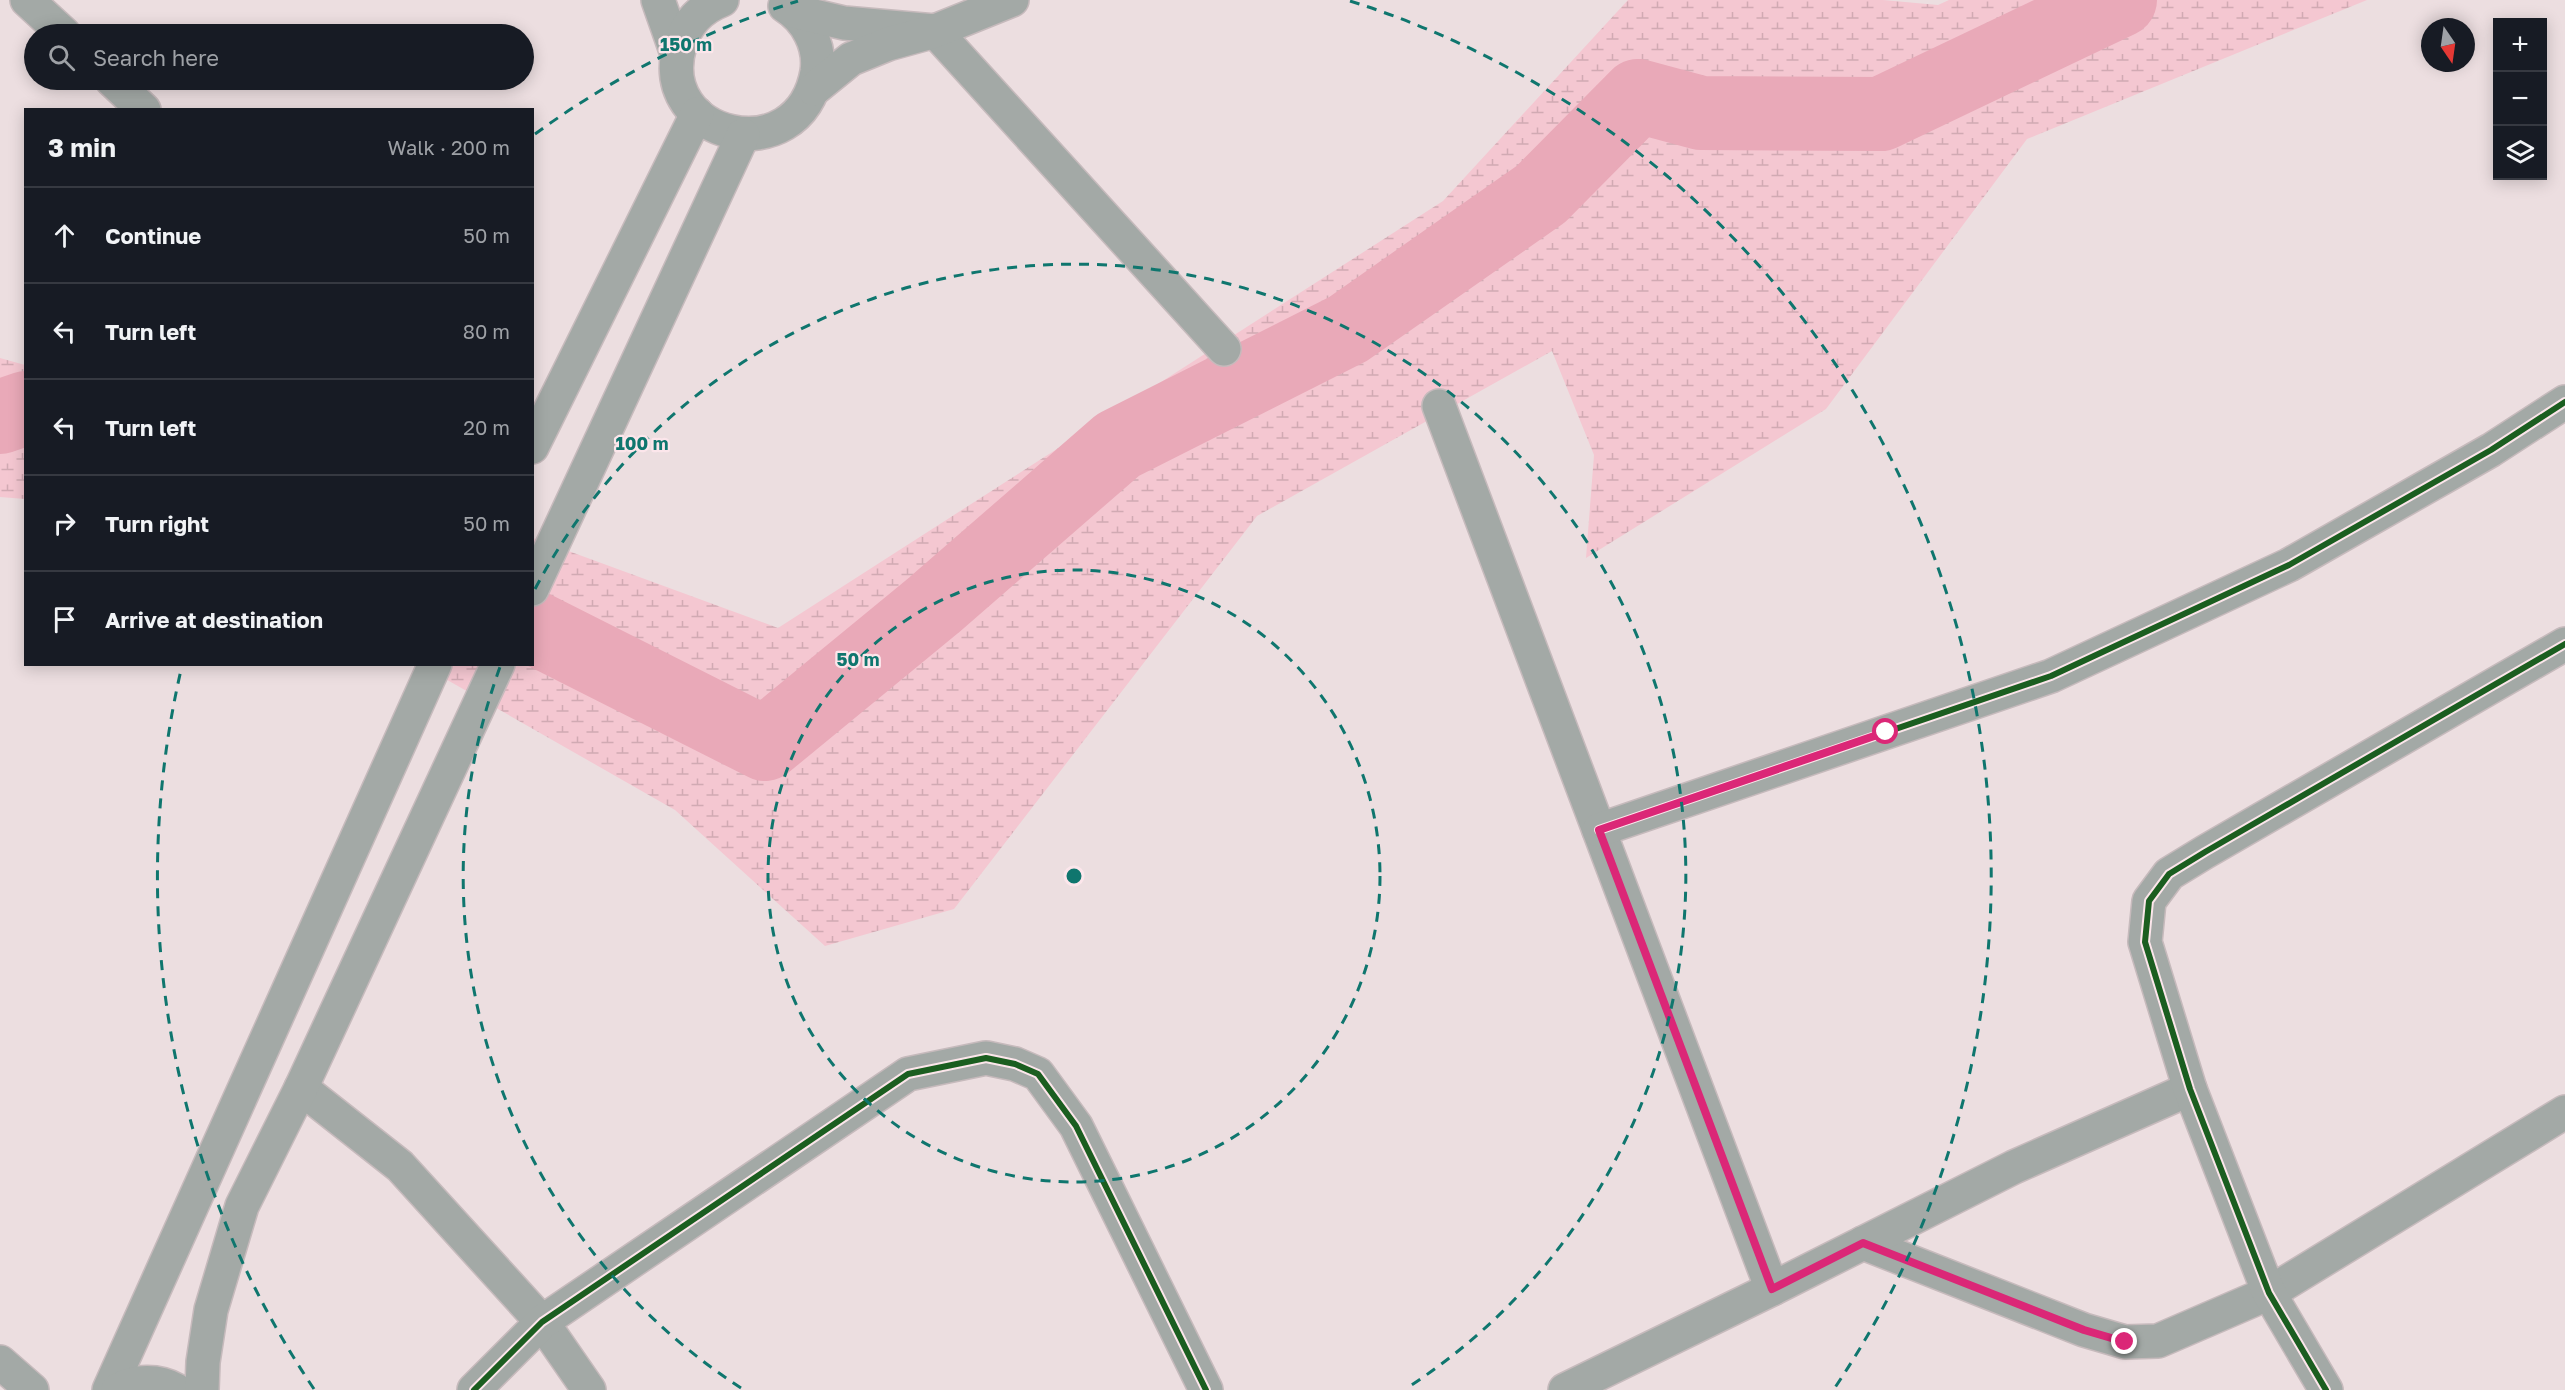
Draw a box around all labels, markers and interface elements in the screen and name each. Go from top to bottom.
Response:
north arrow [2421,18,2475,72]
map controls [2493,18,2547,180]
button: + [2493,18,2547,72]
search box [24,24,534,90]
text: 150 m [660,33,712,55]
icon: search [45,41,78,74]
text: Search here [93,44,219,71]
button: − [2493,72,2547,126]
button: layers [2493,126,2547,180]
text: 3 min [48,132,116,163]
text: Walk · 200 m [388,135,510,159]
icon: ahead [48,219,81,252]
text: Continue [105,222,201,249]
text: 50 m [463,223,510,247]
icon: left [48,315,81,348]
text: Turn left [105,318,196,345]
text: 80 m [463,319,510,343]
icon: left [48,411,81,444]
text: Turn left [105,414,196,441]
text: 20 m [463,415,510,439]
text: 100 m [616,432,668,454]
icon: right [48,507,81,540]
text: Turn right [105,510,209,537]
text: 50 m [463,511,510,535]
icon: arrive [48,603,81,636]
text: Arrive at destination [105,606,323,633]
text: 50 m [837,648,879,670]
route start [1872,718,1898,744]
centre of rings [1064,866,1084,886]
route end [2111,1328,2137,1354]

